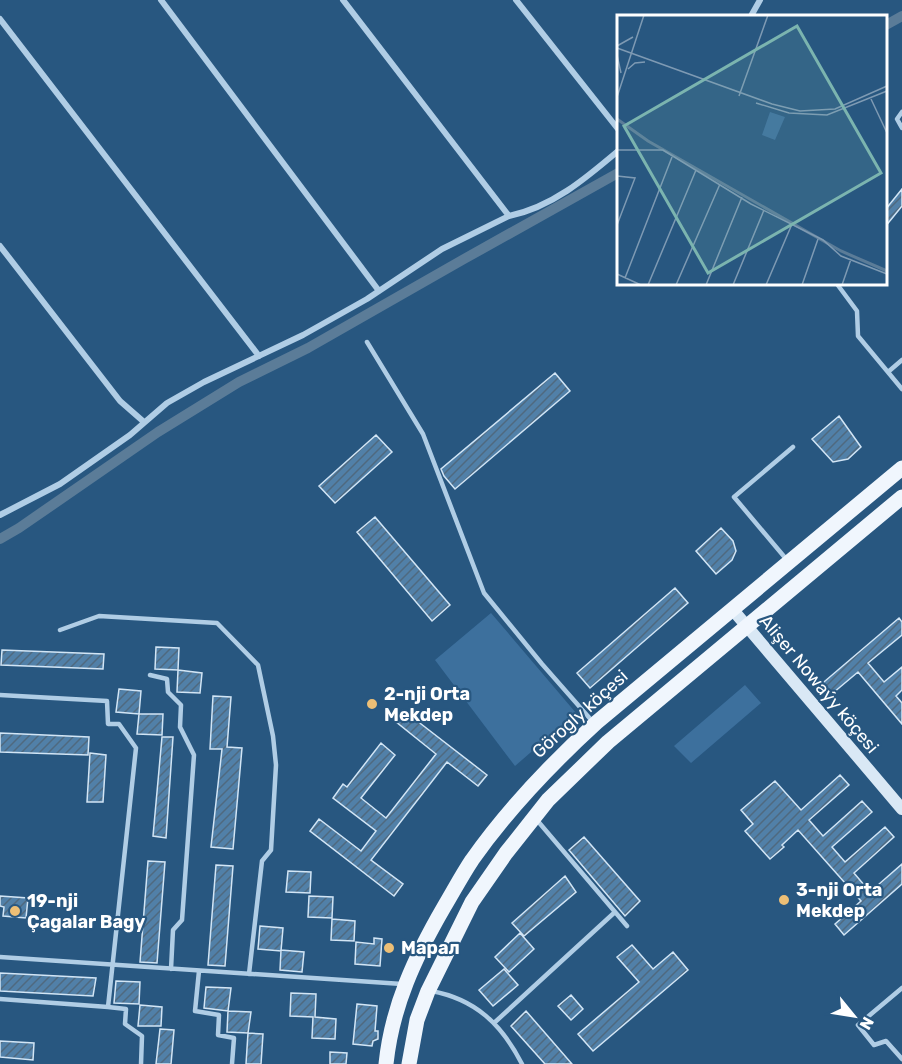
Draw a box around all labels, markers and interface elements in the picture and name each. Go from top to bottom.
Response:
inset map [617,15,887,285]
street label: Alişer Nowaýy köçesi [755,610,883,758]
street label: Görogly köçesi [528,665,632,763]
place label: 2-nji Orta Mekdep [384,683,470,726]
marker: 2-nji Orta Mekdep [365,697,379,711]
place label: 3-nji Orta Mekdep [796,879,882,922]
place label: 19-nji Çagalar Bagy [27,890,145,933]
marker: 3-nji Orta Mekdep [777,893,791,907]
marker: 19-nji Çagalar Bagy [8,904,22,918]
place label: Марал [401,937,460,959]
marker: Марал [382,941,396,955]
north arrow [824,986,884,1046]
text: N [855,1014,878,1033]

